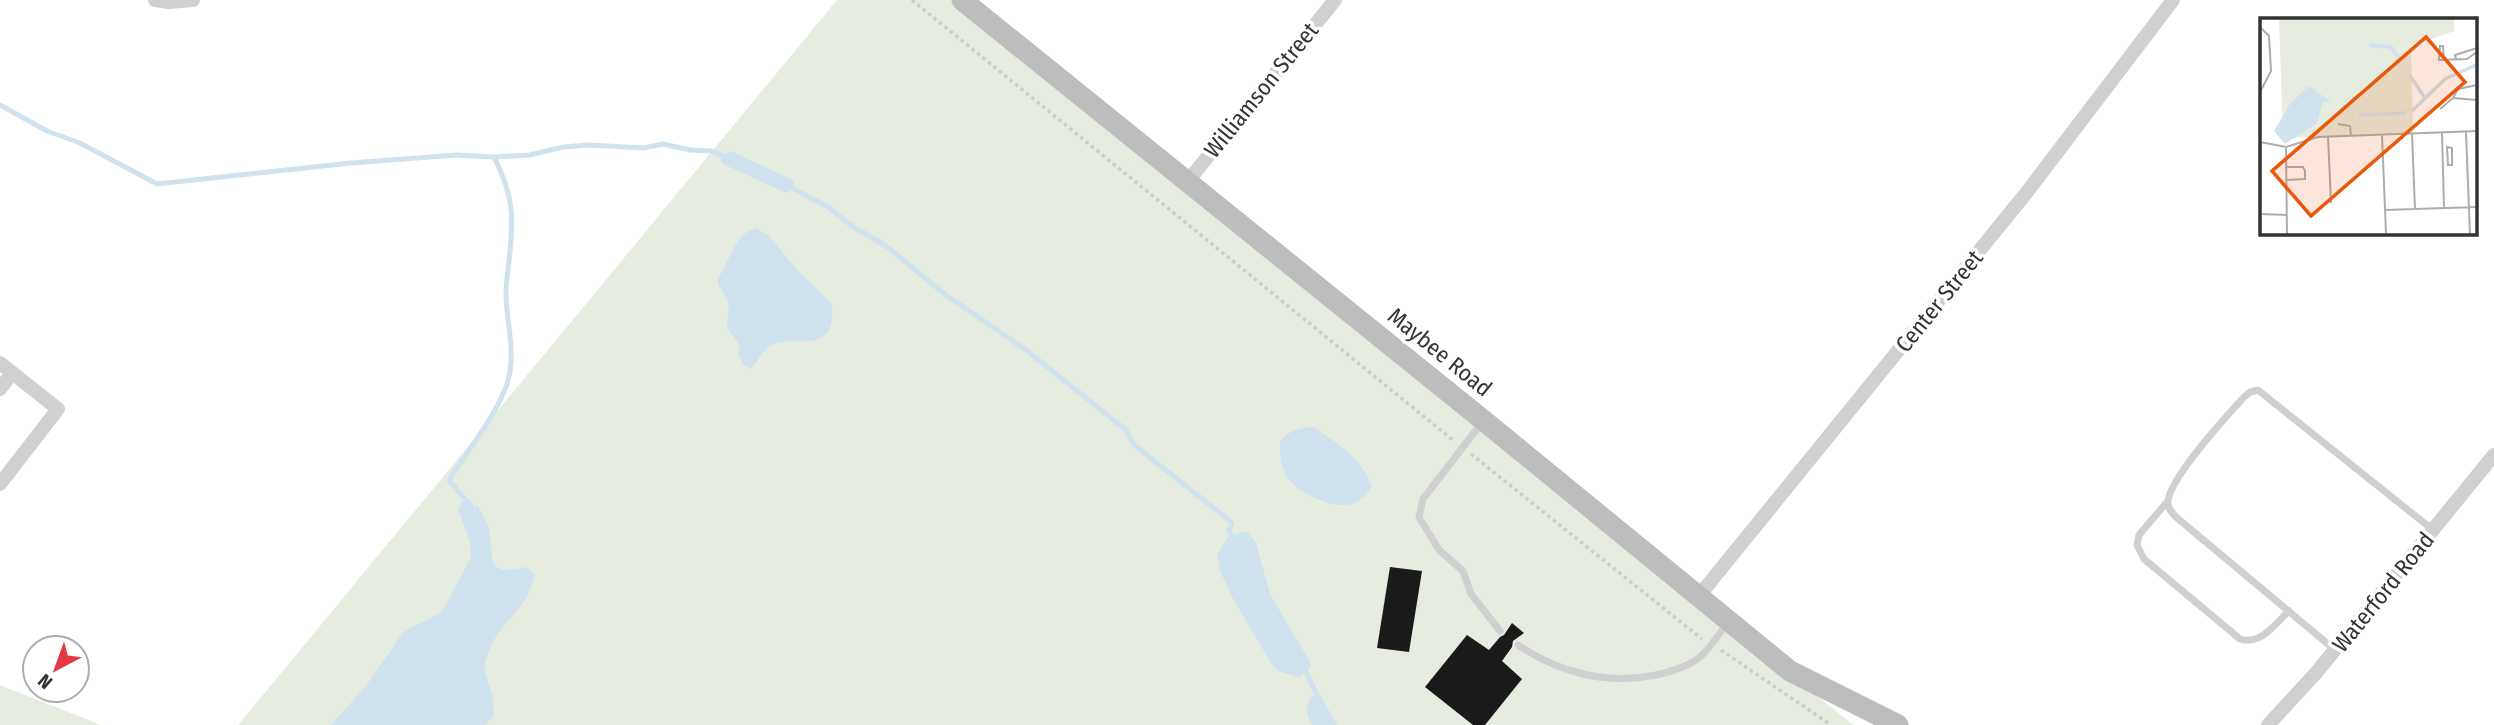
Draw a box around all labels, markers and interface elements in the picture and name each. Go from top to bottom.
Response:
street label: Williamson Street [1198,16,1324,163]
inset map [2260,18,2476,234]
street label: Center Street [1889,244,1989,358]
street label: Maybee Road [1382,302,1498,402]
street label: Waterford Road [2326,526,2440,658]
north arrow [21,634,91,704]
text: N [33,669,57,694]

